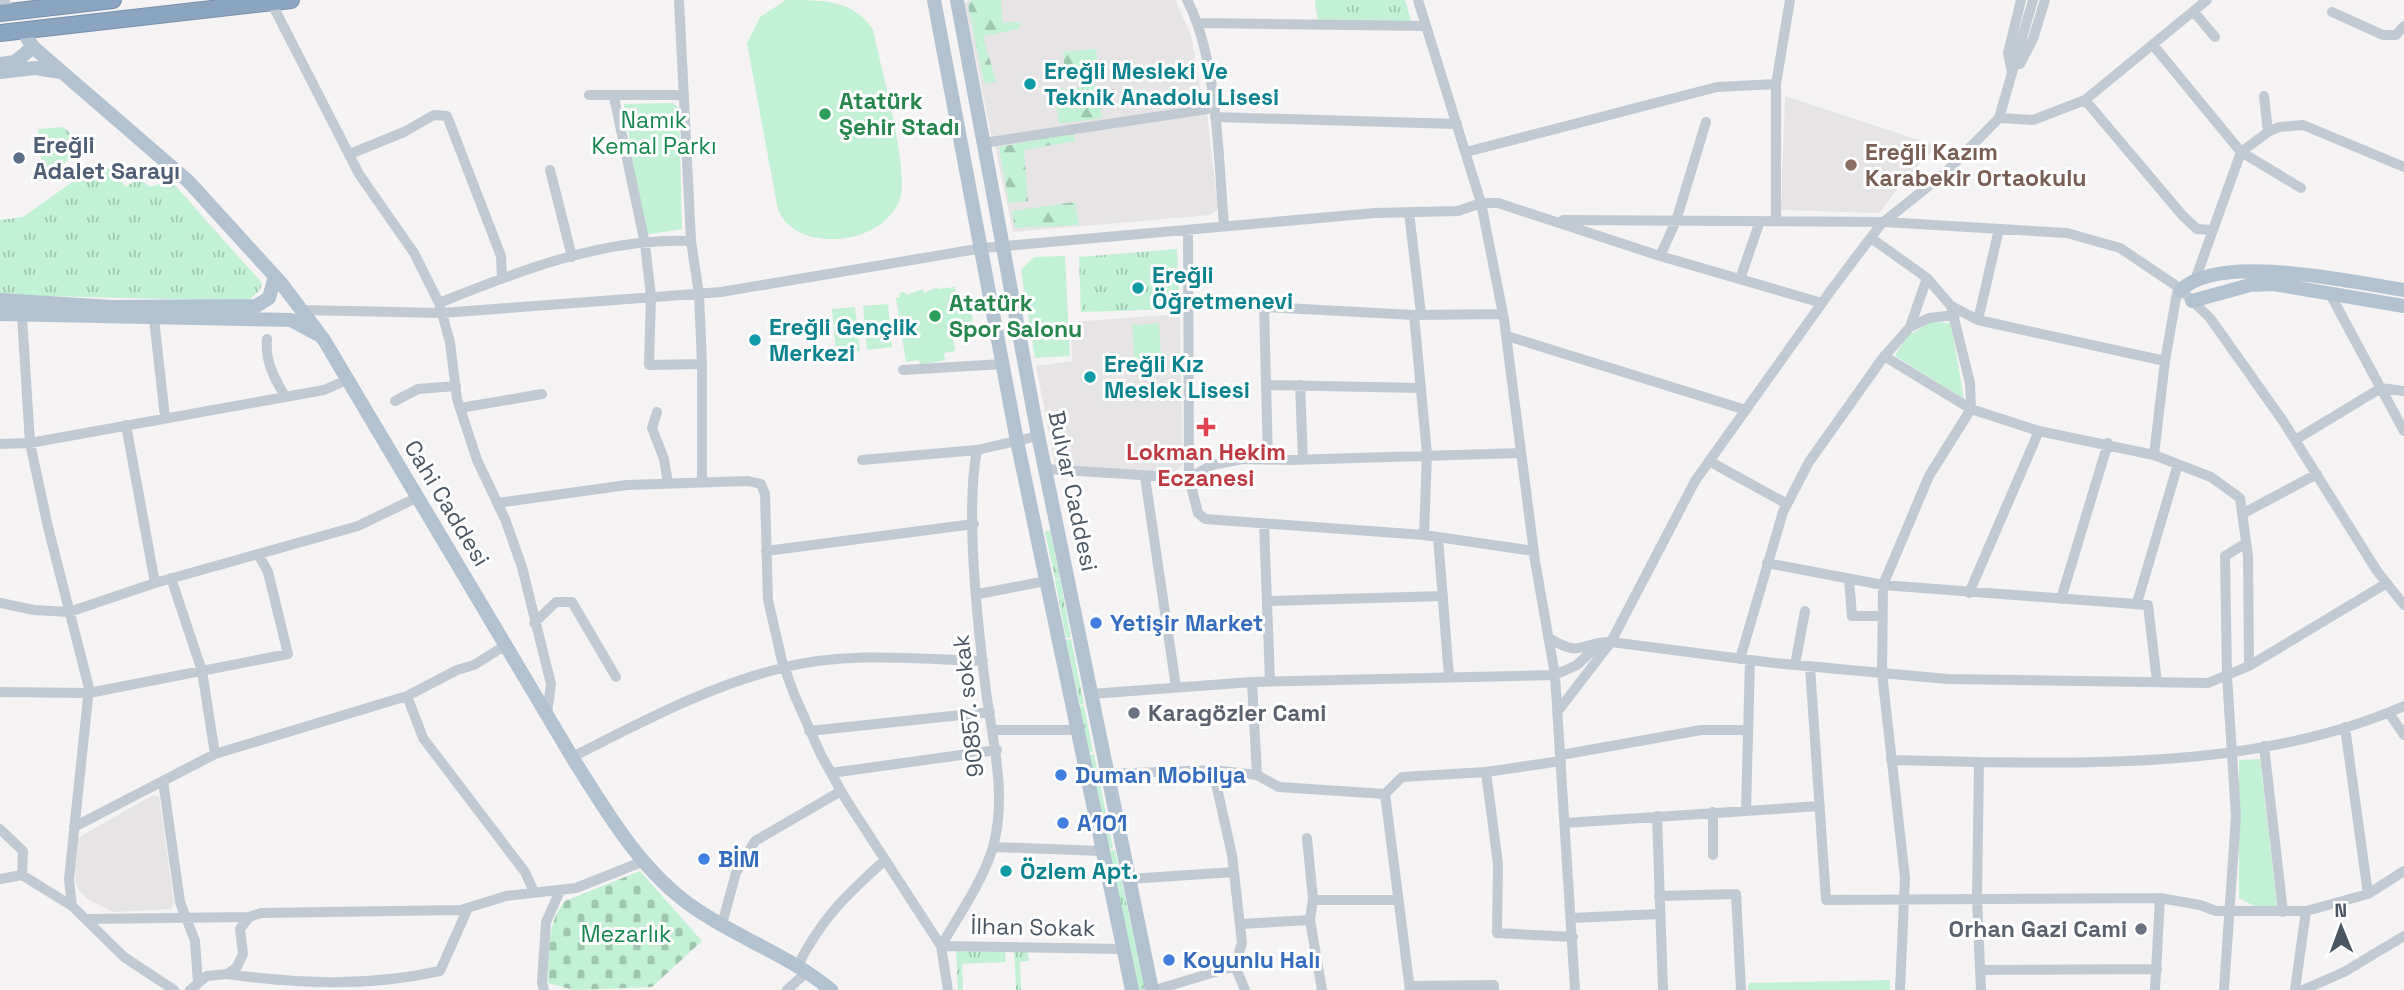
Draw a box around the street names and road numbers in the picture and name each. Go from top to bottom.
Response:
street label: Bulvar Caddesi [1041,408,1105,574]
street label: Cahi Caddesi [397,434,497,572]
street label: 90857. sokak [946,633,990,779]
street label: İlhan Sokak [970,911,1096,943]

